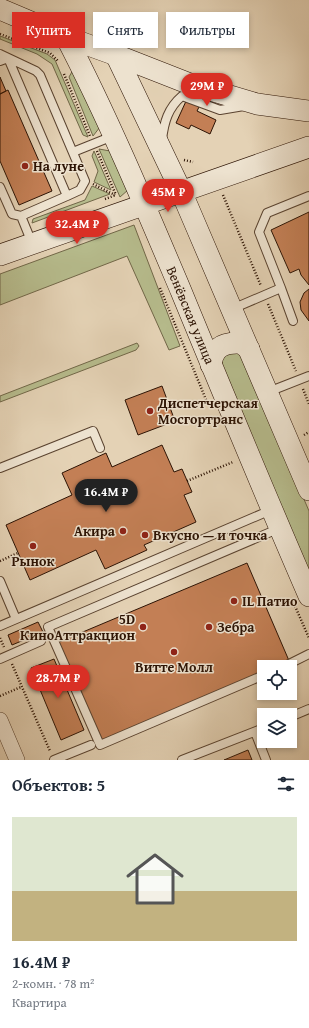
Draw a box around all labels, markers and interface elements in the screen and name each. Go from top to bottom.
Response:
chip: Купить [12,12,85,48]
chip: Снять [93,12,158,48]
chip: Фильтры [166,12,249,48]
pin: 29M ₽ [179,73,235,107]
text: 29M ₽ [190,76,224,95]
place label: На луне [33,156,84,176]
marker: На луне [20,161,30,171]
pin: 45M ₽ [140,179,196,213]
text: 45M ₽ [151,182,185,201]
pin: 32.4M ₽ [40,211,114,245]
text: 32.4M ₽ [55,214,99,233]
street label: Венёвская улица [162,263,220,367]
place label: Диспетчерская Мосгортранс [157,393,258,429]
marker: Диспетчерская Мосгортранс [145,406,155,416]
pin: 16.4M ₽ [69,479,143,513]
text: 16.4M ₽ [84,482,128,501]
place label: Акира [74,521,116,541]
place label: Вкусно — и точка [153,525,268,545]
marker: Акира [118,526,128,536]
marker: Вкусно — и точка [140,530,150,540]
marker: Рынок [28,541,38,551]
place label: Рынок [11,551,55,571]
place label: IL Патио [242,591,298,611]
marker: IL Патио [229,596,239,606]
place label: 5D КиноАттракцион [20,609,135,645]
place label: Зебра [217,617,255,637]
marker: 5D КиноАттракцион [138,622,148,632]
marker: Зебра [204,622,214,632]
marker: Витте Молл [169,647,179,657]
place label: Витте Молл [135,657,213,677]
map controls [257,660,297,748]
button: locate [257,660,297,700]
pin: 28.7M ₽ [21,665,95,699]
text: 28.7M ₽ [36,668,80,687]
button: layers [257,708,297,748]
text: Объектов: 5 [12,772,105,797]
icon: filters [275,773,297,795]
icon: home [119,843,191,915]
text: 16.4M ₽ [12,949,70,974]
text: 2-комн. · 78 m² [12,974,94,993]
text: Квартира [12,993,67,1012]

